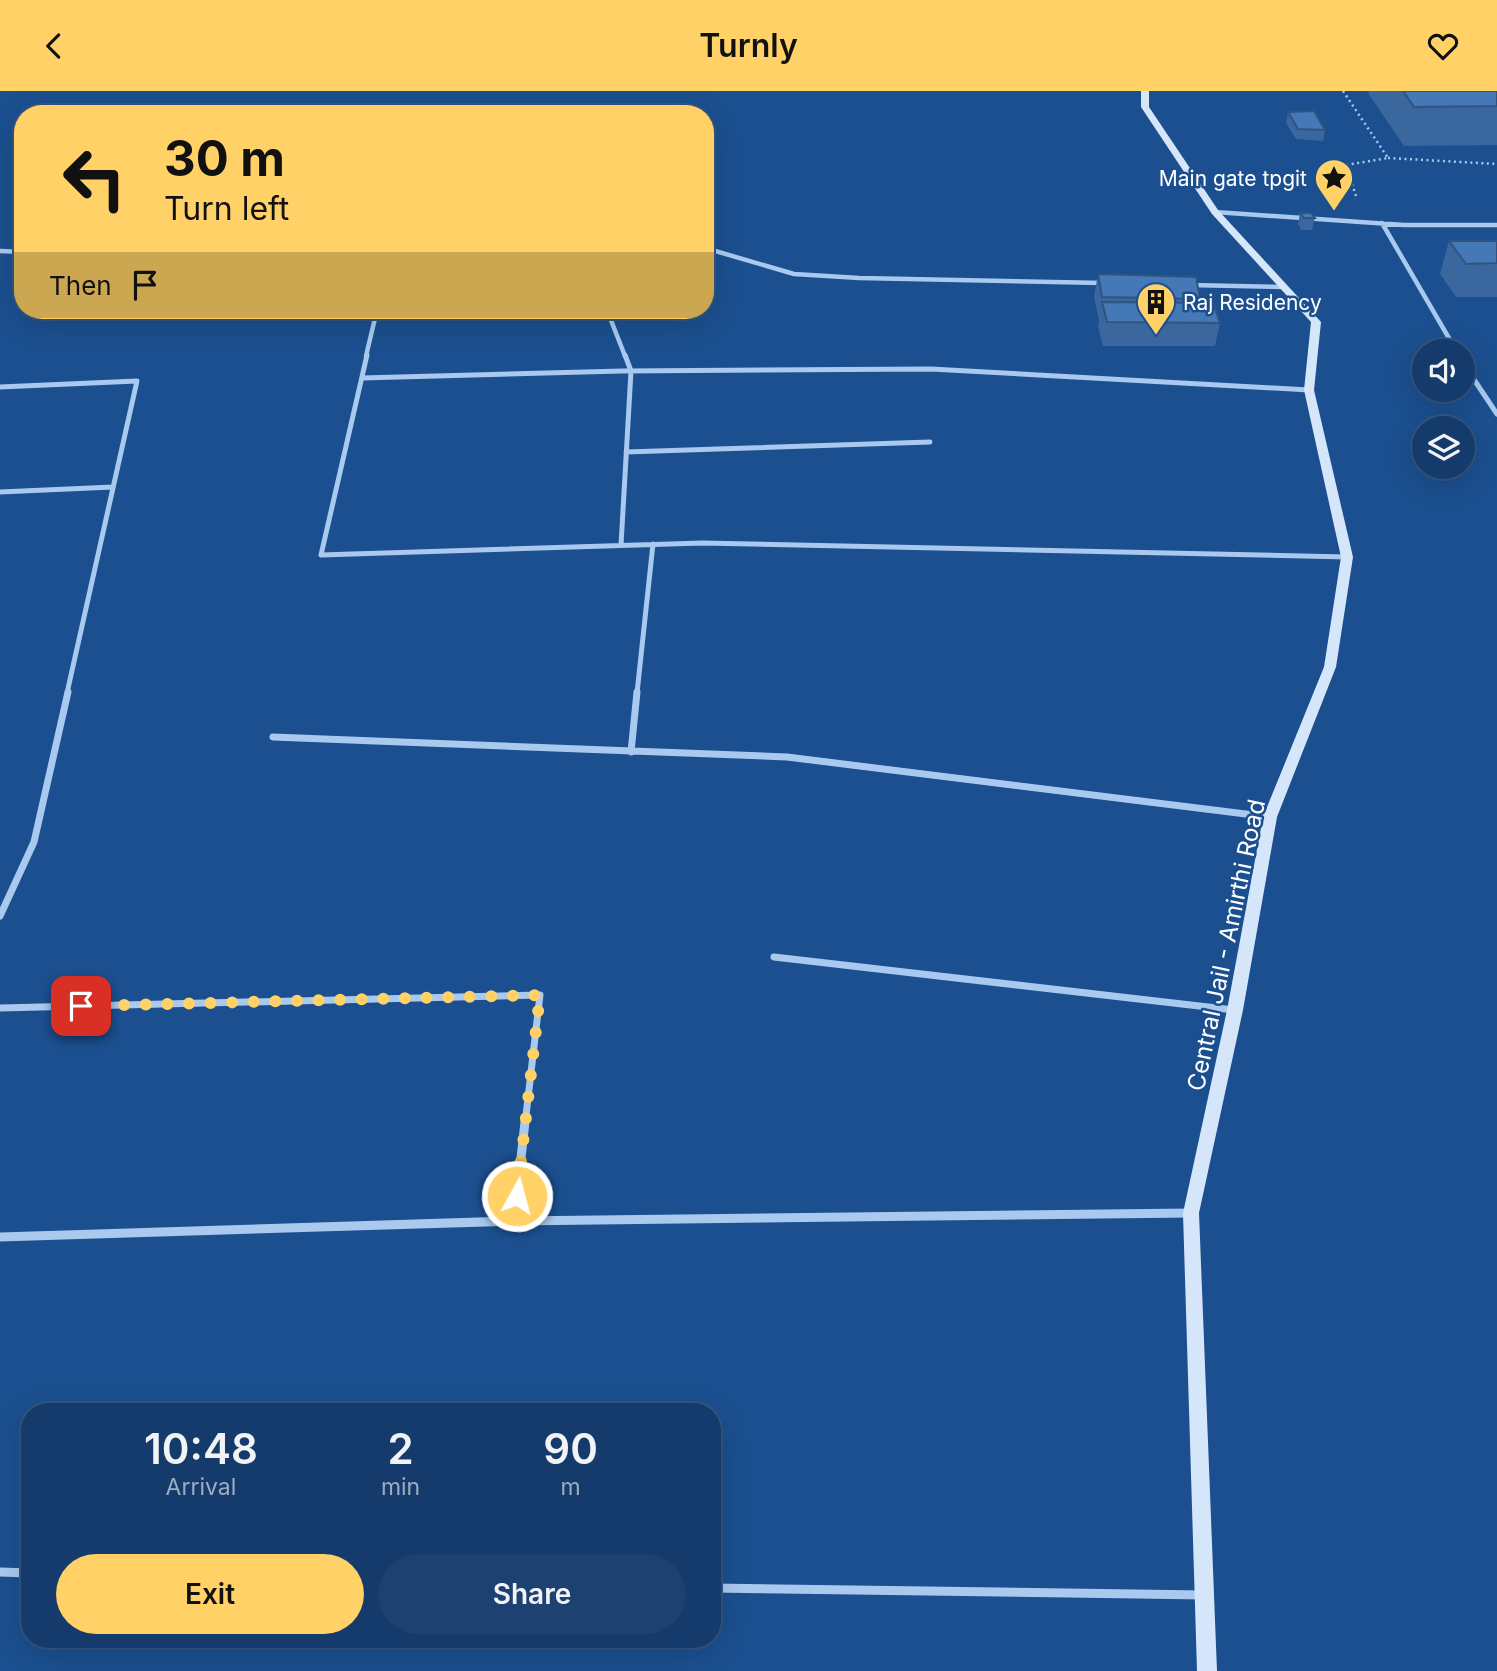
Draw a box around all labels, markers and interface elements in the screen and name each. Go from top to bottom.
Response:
text: Turnly [699,26,798,65]
icon: back [35,27,73,65]
icon: heart [1424,27,1462,65]
text: 30 m [164,129,285,188]
icon: left [49,133,140,224]
place icon: Main gate tpgit [1313,157,1355,212]
place label: Main gate tpgit [1159,166,1307,191]
text: Turn left [164,189,289,228]
icon: arrive [126,266,164,304]
text: Then [49,270,112,301]
building icon: Raj Residency [1135,281,1177,336]
place label: Raj Residency [1183,290,1322,315]
map controls [1412,339,1475,479]
button: sound [1412,339,1475,402]
button: layers [1412,416,1475,479]
street label: Central Jail - Amirthi Road [1181,797,1271,1093]
pin [51,976,111,1036]
icon: arrive [62,987,100,1025]
position arrow [480,1159,554,1233]
text: 10:48 [144,1423,258,1474]
text: 2 [387,1423,414,1474]
text: 90 [543,1423,598,1474]
text: Arrival [166,1473,236,1501]
text: min [381,1473,420,1501]
text: m [561,1473,581,1501]
button: Exit [56,1554,364,1634]
button: Share [378,1554,686,1634]

